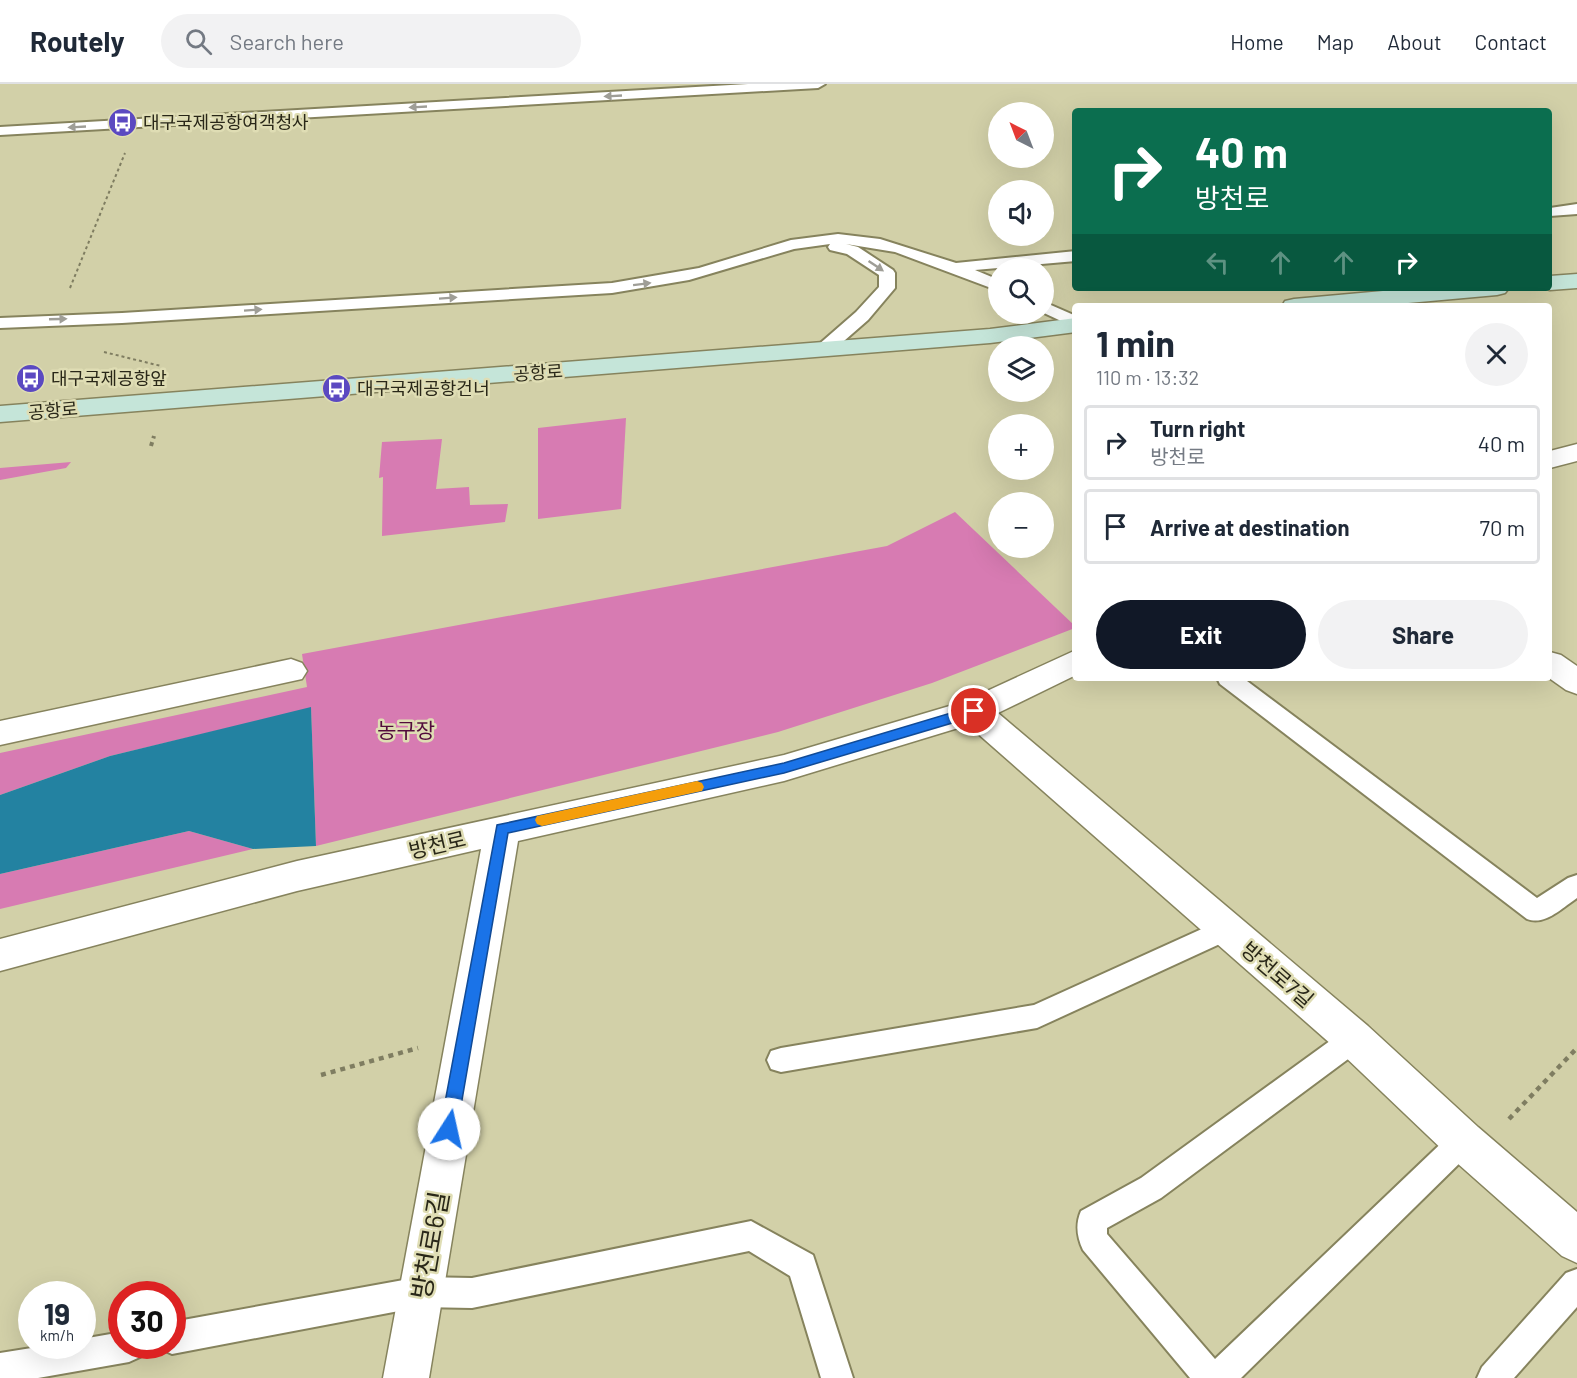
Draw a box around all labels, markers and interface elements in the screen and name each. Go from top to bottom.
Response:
search box [161,14,581,68]
text: Routely [30,24,125,58]
icon: search [182,25,215,58]
text: Search here [230,28,344,54]
text: Home [1230,29,1284,54]
text: Map [1317,29,1354,54]
text: About [1387,29,1442,54]
text: Contact [1475,29,1547,54]
one-way arrow [603,91,622,101]
north arrow [988,102,1054,168]
map controls [988,102,1054,558]
one-way arrow [409,103,428,112]
bus stop icon: 대구국제공항여객청사 [106,106,138,138]
place label: 대구국제공항여객청사 [143,111,309,133]
one-way arrow [67,122,86,131]
text: 40 m [1195,126,1288,176]
icon: right [1096,132,1174,210]
button: sound [988,180,1054,246]
text: 방천로 [1195,181,1270,213]
icon: left [1201,246,1234,279]
icon: ahead [1264,246,1297,279]
icon: ahead [1327,246,1360,279]
icon: right [1390,246,1423,279]
button: search [988,258,1054,324]
one-way arrow [868,260,884,271]
one-way arrow [633,279,652,288]
one-way arrow [438,293,457,302]
one-way arrow [244,305,263,314]
one-way arrow [49,314,68,324]
text: 1 min [1096,321,1175,364]
button: close [1465,323,1528,386]
button: layers [988,336,1054,402]
street label: 공항로 [512,359,564,385]
bus stop icon: 대구국제공항앞 [14,362,46,394]
text: 110 m · 13:32 [1096,365,1199,389]
place label: 대구국제공항앞 [51,367,167,389]
bus stop icon: 대구국제공항건너 [320,372,352,404]
place label: 대구국제공항건너 [357,377,489,399]
street label: 공항로 [27,397,79,423]
button: + [988,414,1054,480]
text: Turn right [1150,415,1245,441]
icon: right [1099,426,1132,459]
text: 40 m [1478,430,1525,456]
text: 방천로 [1150,444,1205,468]
button: − [988,492,1054,558]
icon: arrive [1099,510,1132,543]
text: Arrive at destination [1150,514,1349,540]
text: 70 m [1480,514,1525,540]
button: Exit [1096,600,1306,669]
button: Share [1318,600,1528,669]
pin [948,685,999,736]
icon: arrive [957,694,990,727]
park label: 농구장 [377,717,435,742]
street label: 방천로 [406,825,468,863]
street label: 방천로7길 [1237,936,1319,1012]
position arrow [417,1097,481,1161]
street label: 방천로6길 [404,1189,454,1301]
speed limit sign: 30 [108,1281,186,1359]
text: 19 [44,1295,70,1331]
text: km/h [40,1326,74,1344]

